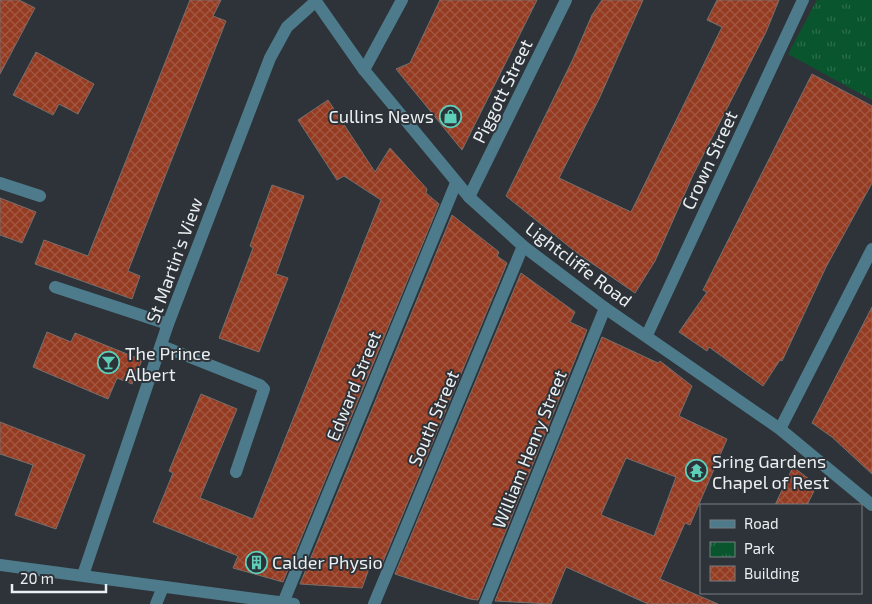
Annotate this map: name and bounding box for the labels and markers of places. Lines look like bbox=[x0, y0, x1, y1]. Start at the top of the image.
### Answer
shop icon: Cullins News bbox=[438, 104, 462, 128]
place label: Cullins News bbox=[328, 105, 434, 127]
place label: The Prince Albert bbox=[125, 342, 211, 385]
bar icon: The Prince Albert bbox=[97, 351, 121, 375]
place label: Sring Gardens Chapel of Rest bbox=[712, 450, 829, 493]
temple icon: Sring Gardens Chapel of Rest bbox=[684, 459, 708, 483]
building icon: Calder Physio bbox=[244, 550, 268, 574]
place label: Calder Physio bbox=[272, 551, 383, 573]

